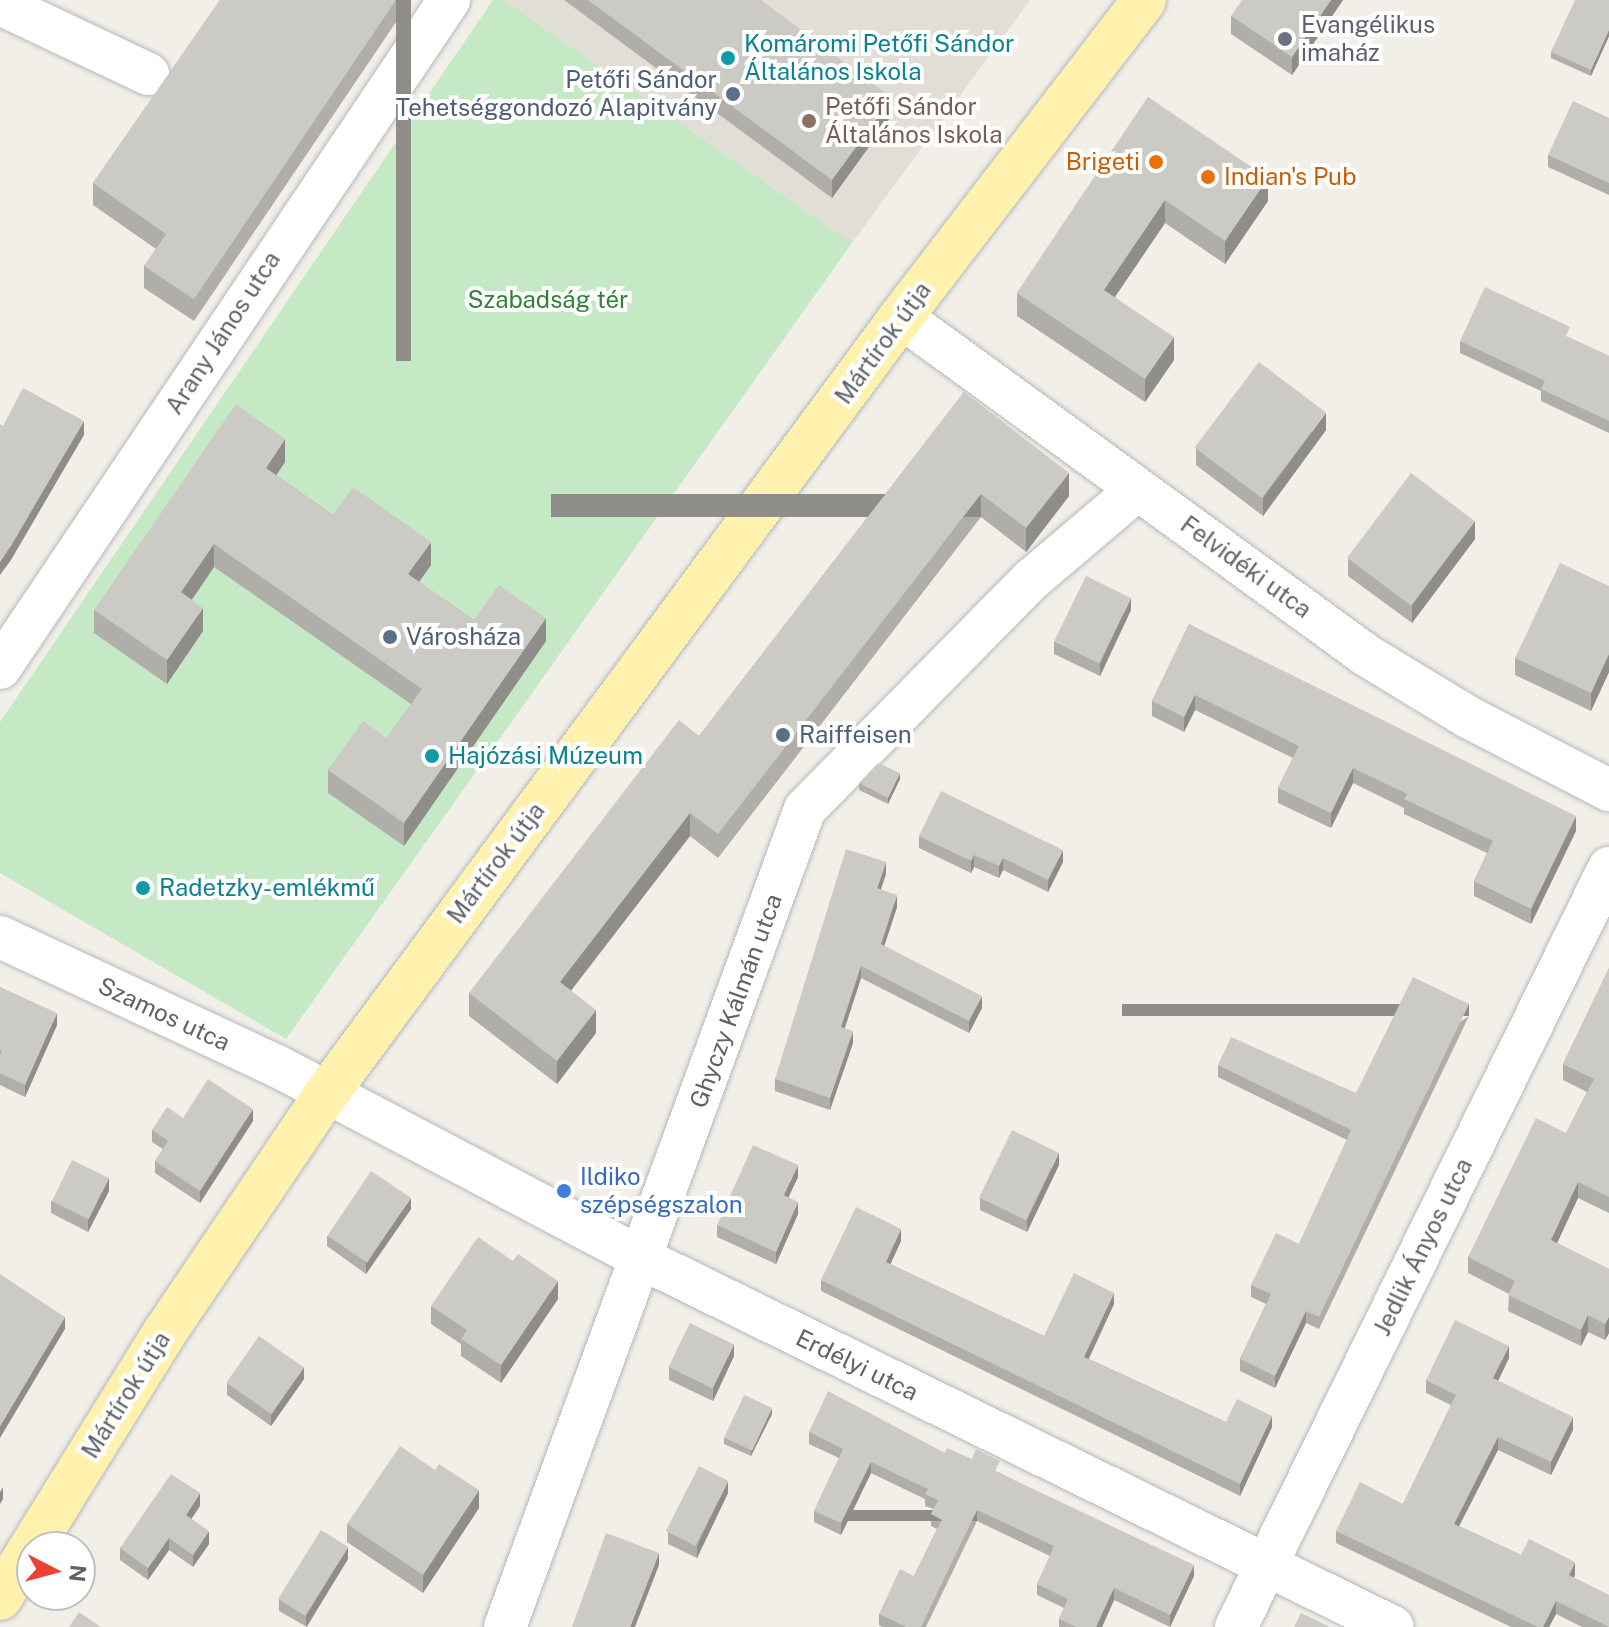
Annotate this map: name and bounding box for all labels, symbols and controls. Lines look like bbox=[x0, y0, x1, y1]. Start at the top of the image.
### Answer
place label: Evangélikus imaház bbox=[1301, 11, 1435, 67]
place label: Komáromi Petőfi Sándor Általános Iskola bbox=[744, 30, 1014, 86]
marker: Evangélikus imaház bbox=[1276, 30, 1294, 48]
marker: Komáromi Petőfi Sándor Általános Iskola bbox=[719, 49, 737, 67]
place label: Petőfi Sándor Tehetséggondozó Alapitvány bbox=[396, 66, 717, 122]
marker: Petőfi Sándor Tehetséggondozó Alapitvány bbox=[724, 85, 742, 103]
place label: Petőfi Sándor Általános Iskola bbox=[825, 93, 1003, 149]
marker: Petőfi Sándor Általános Iskola bbox=[800, 112, 818, 130]
place label: Brigeti bbox=[1066, 148, 1140, 176]
marker: Brigeti bbox=[1147, 153, 1165, 171]
place label: Indian's Pub bbox=[1224, 163, 1357, 191]
marker: Indian's Pub bbox=[1199, 168, 1217, 186]
street label: Arany János utca bbox=[160, 246, 286, 420]
street label: Mártírok útja bbox=[829, 276, 937, 410]
park label: Szabadság tér bbox=[468, 286, 628, 314]
street label: Felvidéki utca bbox=[1175, 510, 1317, 624]
place label: Városháza bbox=[406, 623, 521, 651]
marker: Városháza bbox=[381, 628, 399, 646]
place label: Raiffeisen bbox=[799, 721, 912, 749]
marker: Raiffeisen bbox=[774, 726, 792, 744]
place label: Hajózási Múzeum bbox=[448, 742, 643, 770]
marker: Hajózási Múzeum bbox=[423, 747, 441, 765]
street label: Mártírok útja bbox=[441, 797, 551, 929]
place label: Radetzky-emlékmű bbox=[159, 874, 375, 902]
marker: Radetzky-emlékmű bbox=[134, 879, 152, 897]
street label: Ghyczy Kálmán utca bbox=[684, 890, 788, 1112]
street label: Szamos utca bbox=[94, 971, 234, 1057]
street label: Jedlik Ányos utca bbox=[1368, 1154, 1478, 1340]
place label: Ildiko szépségszalon bbox=[580, 1163, 743, 1219]
marker: Ildiko szépségszalon bbox=[555, 1182, 573, 1200]
street label: Erdélyi utca bbox=[791, 1323, 923, 1407]
street label: Mártírok útja bbox=[76, 1326, 176, 1464]
north arrow bbox=[16, 1531, 96, 1611]
text: N bbox=[64, 1563, 92, 1583]

